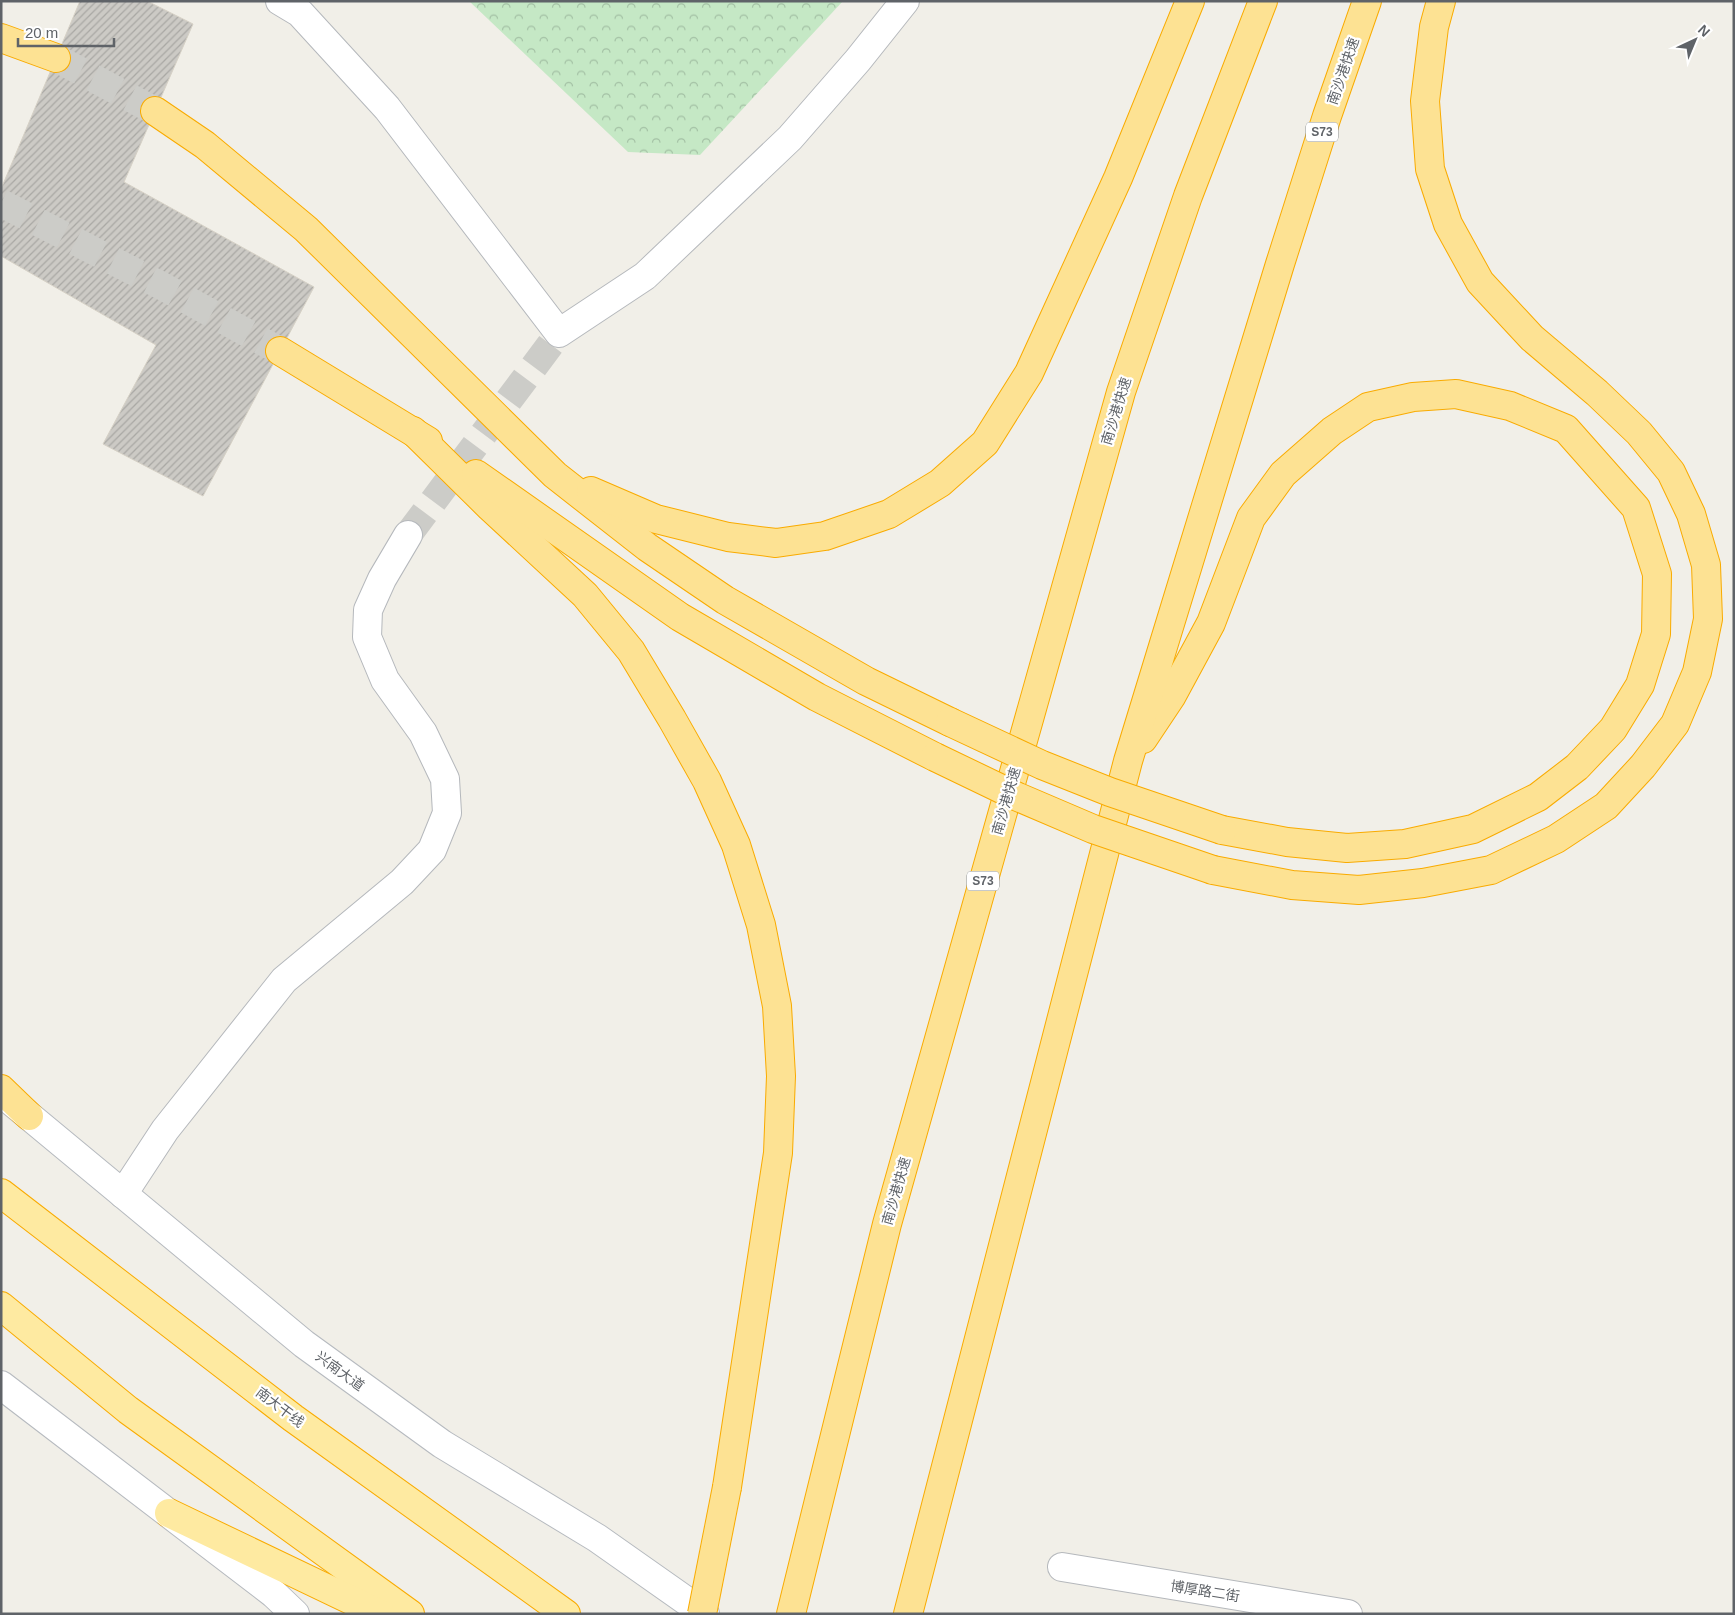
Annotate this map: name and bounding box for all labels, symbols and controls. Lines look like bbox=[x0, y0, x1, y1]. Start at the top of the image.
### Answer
scale bar bbox=[18, 15, 114, 47]
north arrow bbox=[1670, 15, 1720, 65]
text: N bbox=[1695, 21, 1713, 40]
text: 20 m bbox=[25, 24, 58, 41]
street label: 南沙港快速 bbox=[1324, 35, 1362, 107]
road number: S73 bbox=[1306, 122, 1338, 142]
street label: 南沙港快速 bbox=[1098, 375, 1134, 447]
street label: 南沙港快速 bbox=[989, 765, 1023, 837]
road number: S73 bbox=[967, 871, 999, 890]
street label: 南沙港快速 bbox=[879, 1155, 913, 1227]
street label: 兴南大道 bbox=[313, 1348, 367, 1394]
street label: 南大干线 bbox=[253, 1384, 307, 1430]
street label: 博厚路二街 bbox=[1169, 1578, 1241, 1604]

